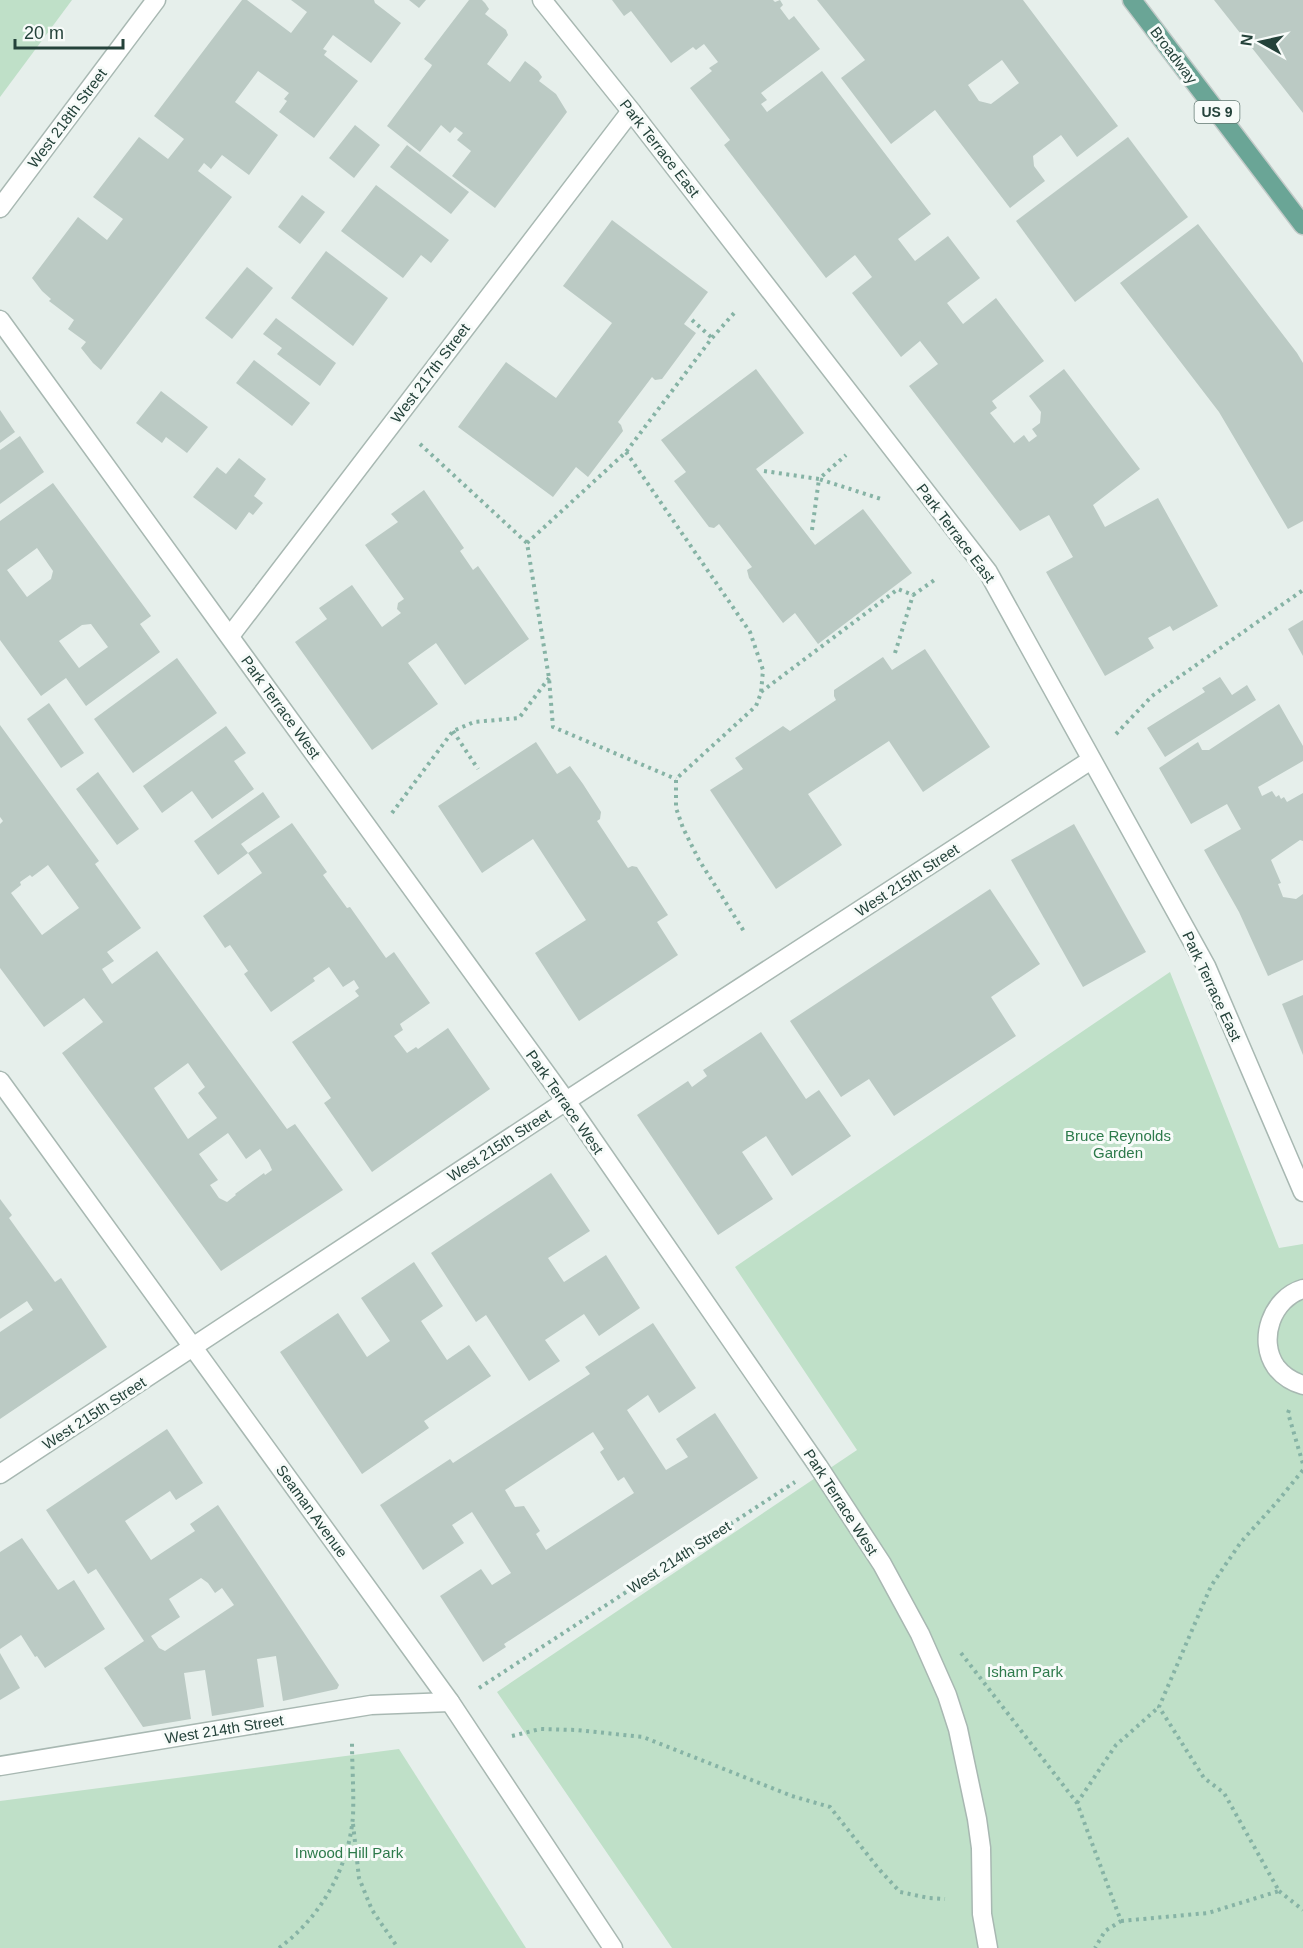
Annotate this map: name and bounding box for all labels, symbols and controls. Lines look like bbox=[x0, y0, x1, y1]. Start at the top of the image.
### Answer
scale bar bbox=[15, 12, 123, 50]
north arrow bbox=[1231, 12, 1291, 72]
text: 20 m bbox=[24, 23, 64, 43]
street label: Broadway bbox=[1147, 23, 1201, 87]
text: N bbox=[1237, 33, 1256, 47]
street label: West 218th Street bbox=[24, 64, 110, 171]
street label: Park Terrace East bbox=[617, 96, 704, 201]
road number: US 9 bbox=[1194, 101, 1240, 123]
street label: West 217th Street bbox=[387, 319, 473, 426]
street label: Park Terrace East bbox=[913, 480, 999, 586]
street label: Park Terrace West bbox=[238, 652, 324, 762]
street label: West 215th Street bbox=[852, 840, 963, 920]
street label: Park Terrace East bbox=[1179, 929, 1245, 1044]
street label: Park Terrace West bbox=[523, 1047, 608, 1158]
street label: West 215th Street bbox=[444, 1105, 555, 1185]
park label: Bruce Reynolds Garden bbox=[1065, 1127, 1171, 1161]
street label: West 215th Street bbox=[39, 1373, 150, 1453]
street label: Park Terrace West bbox=[800, 1446, 882, 1559]
street label: Seaman Avenue bbox=[273, 1462, 351, 1560]
street label: West 214th Street bbox=[624, 1517, 735, 1597]
park label: Isham Park bbox=[987, 1663, 1063, 1680]
street label: West 214th Street bbox=[164, 1711, 285, 1747]
park label: Inwood Hill Park bbox=[295, 1844, 404, 1861]

